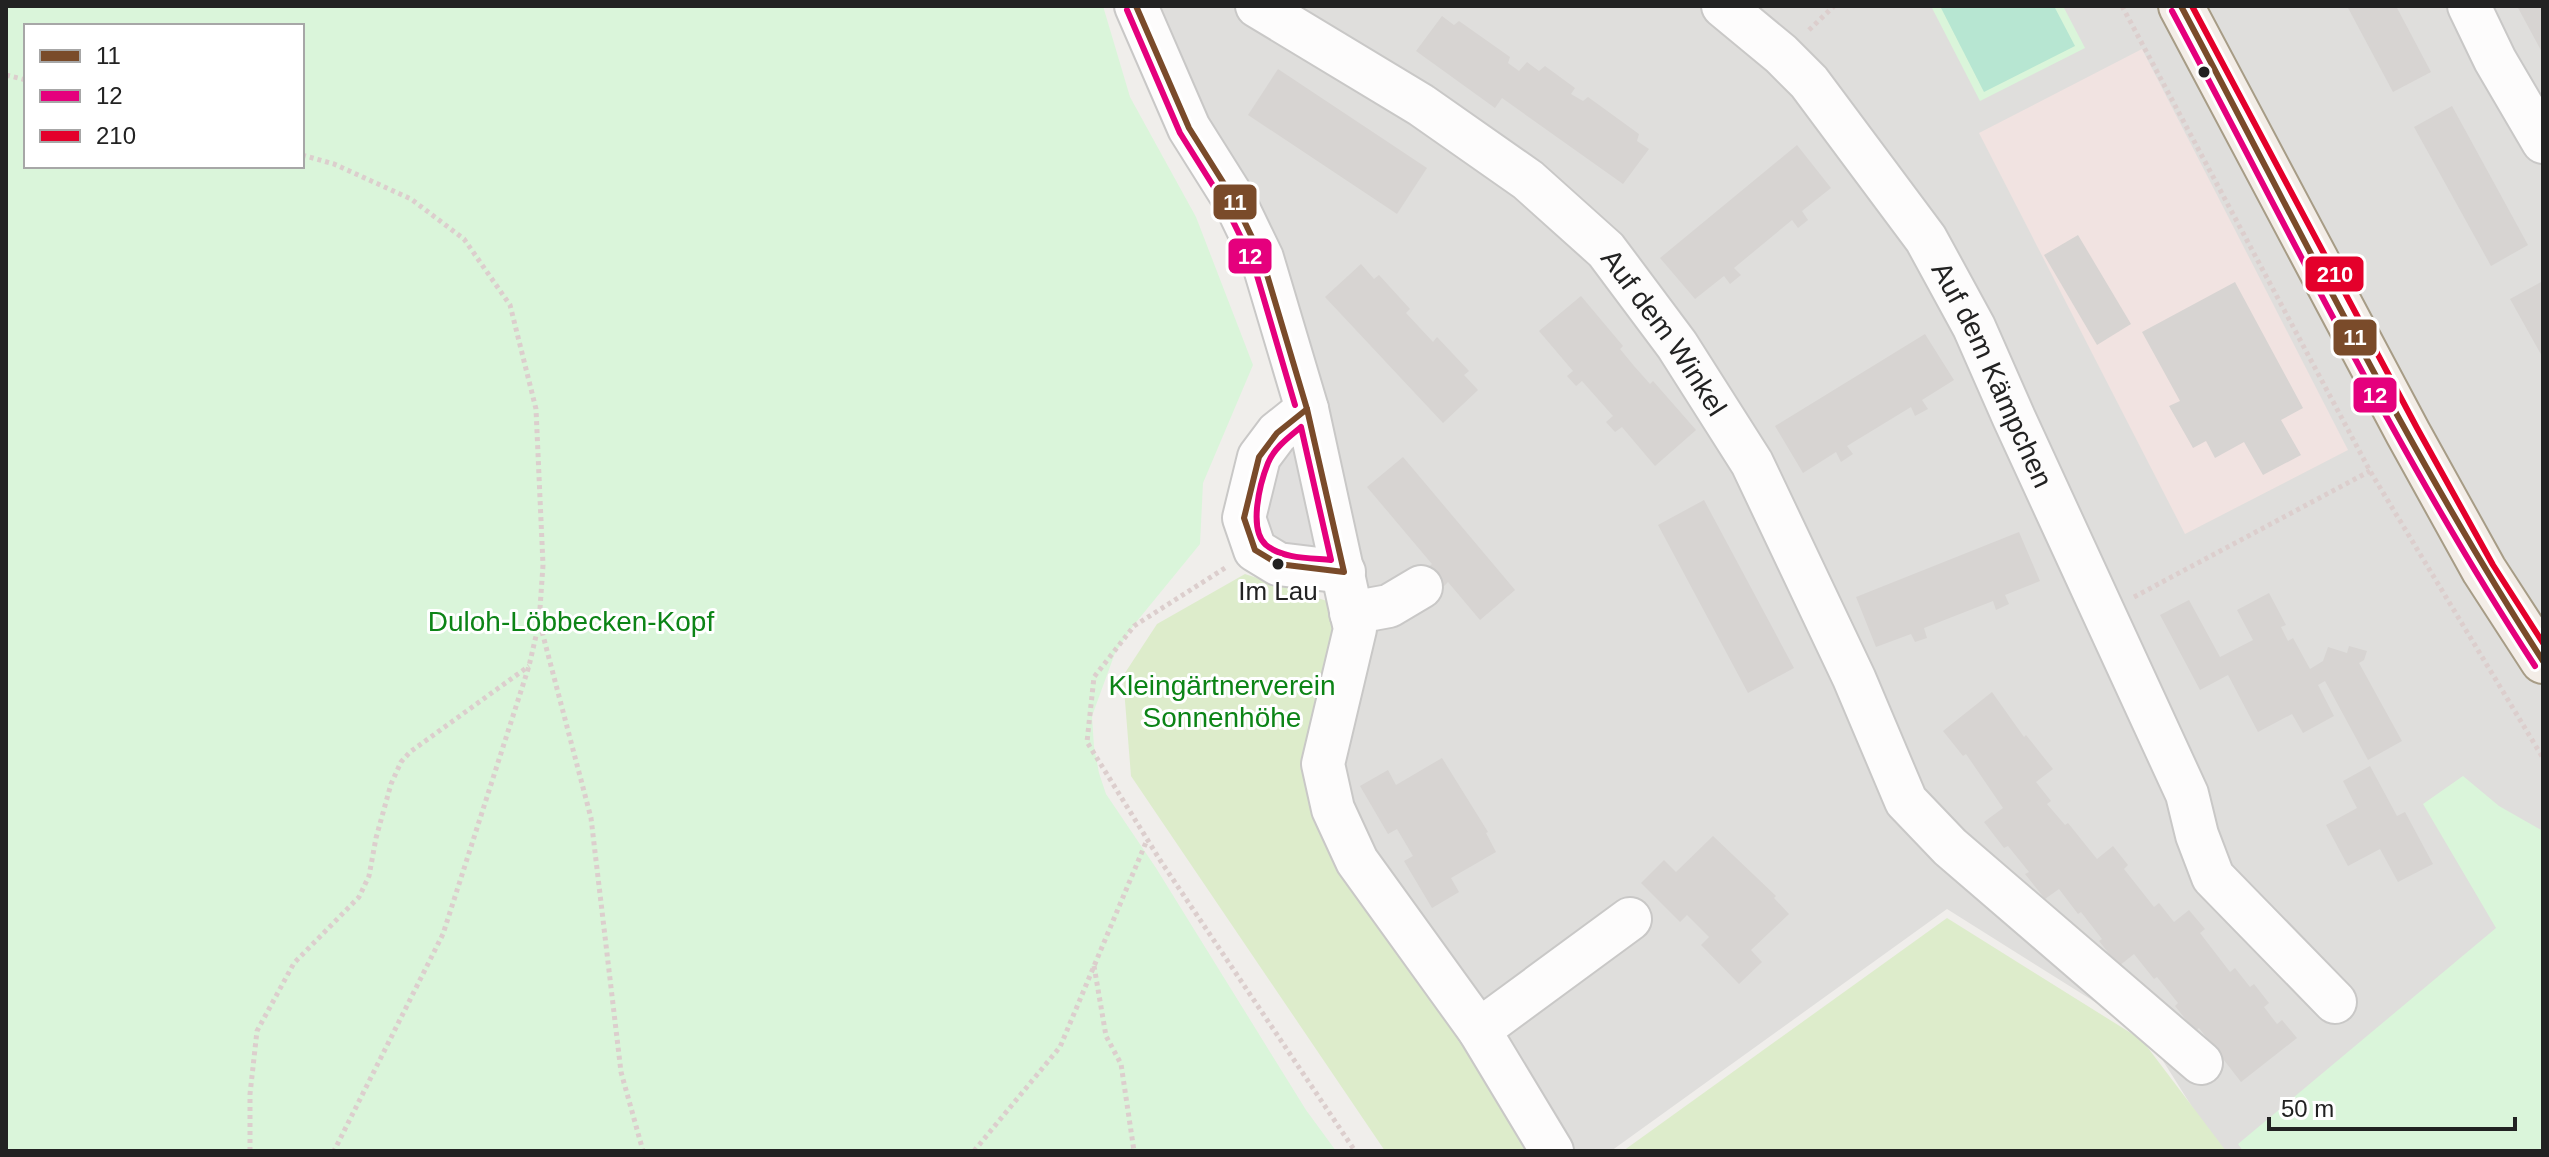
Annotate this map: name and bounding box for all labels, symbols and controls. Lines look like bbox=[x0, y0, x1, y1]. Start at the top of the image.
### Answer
legend bbox=[24, 24, 304, 168]
text: 11 bbox=[96, 42, 121, 69]
unlabelled marker bbox=[2196, 64, 2212, 80]
text: 12 bbox=[96, 82, 123, 109]
text: 210 bbox=[96, 122, 136, 149]
line badge: 11 bbox=[1212, 183, 1258, 221]
text: 11 bbox=[1223, 190, 1247, 215]
line badge: 12 bbox=[1227, 237, 1273, 275]
street label: Auf dem Winkel bbox=[1595, 243, 1733, 421]
text: 12 bbox=[1238, 244, 1262, 269]
line badge: 210 bbox=[2304, 255, 2365, 293]
street label: Auf dem Kämpchen bbox=[1926, 256, 2059, 492]
text: 210 bbox=[2317, 262, 2353, 287]
line badge: 11 bbox=[2332, 318, 2378, 357]
text: 11 bbox=[2343, 325, 2367, 350]
line badge: 12 bbox=[2352, 376, 2398, 414]
text: 12 bbox=[2363, 383, 2387, 408]
marker: Im Lau bbox=[1270, 556, 1286, 572]
place label: Im Lau bbox=[1238, 576, 1318, 606]
park label: Duloh-Löbbecken-Kopf bbox=[428, 606, 714, 637]
park label: Kleingärtnerverein Sonnenhöhe bbox=[1108, 670, 1336, 733]
scale bar bbox=[2269, 1081, 2515, 1131]
text: 50 m bbox=[2281, 1095, 2334, 1122]

